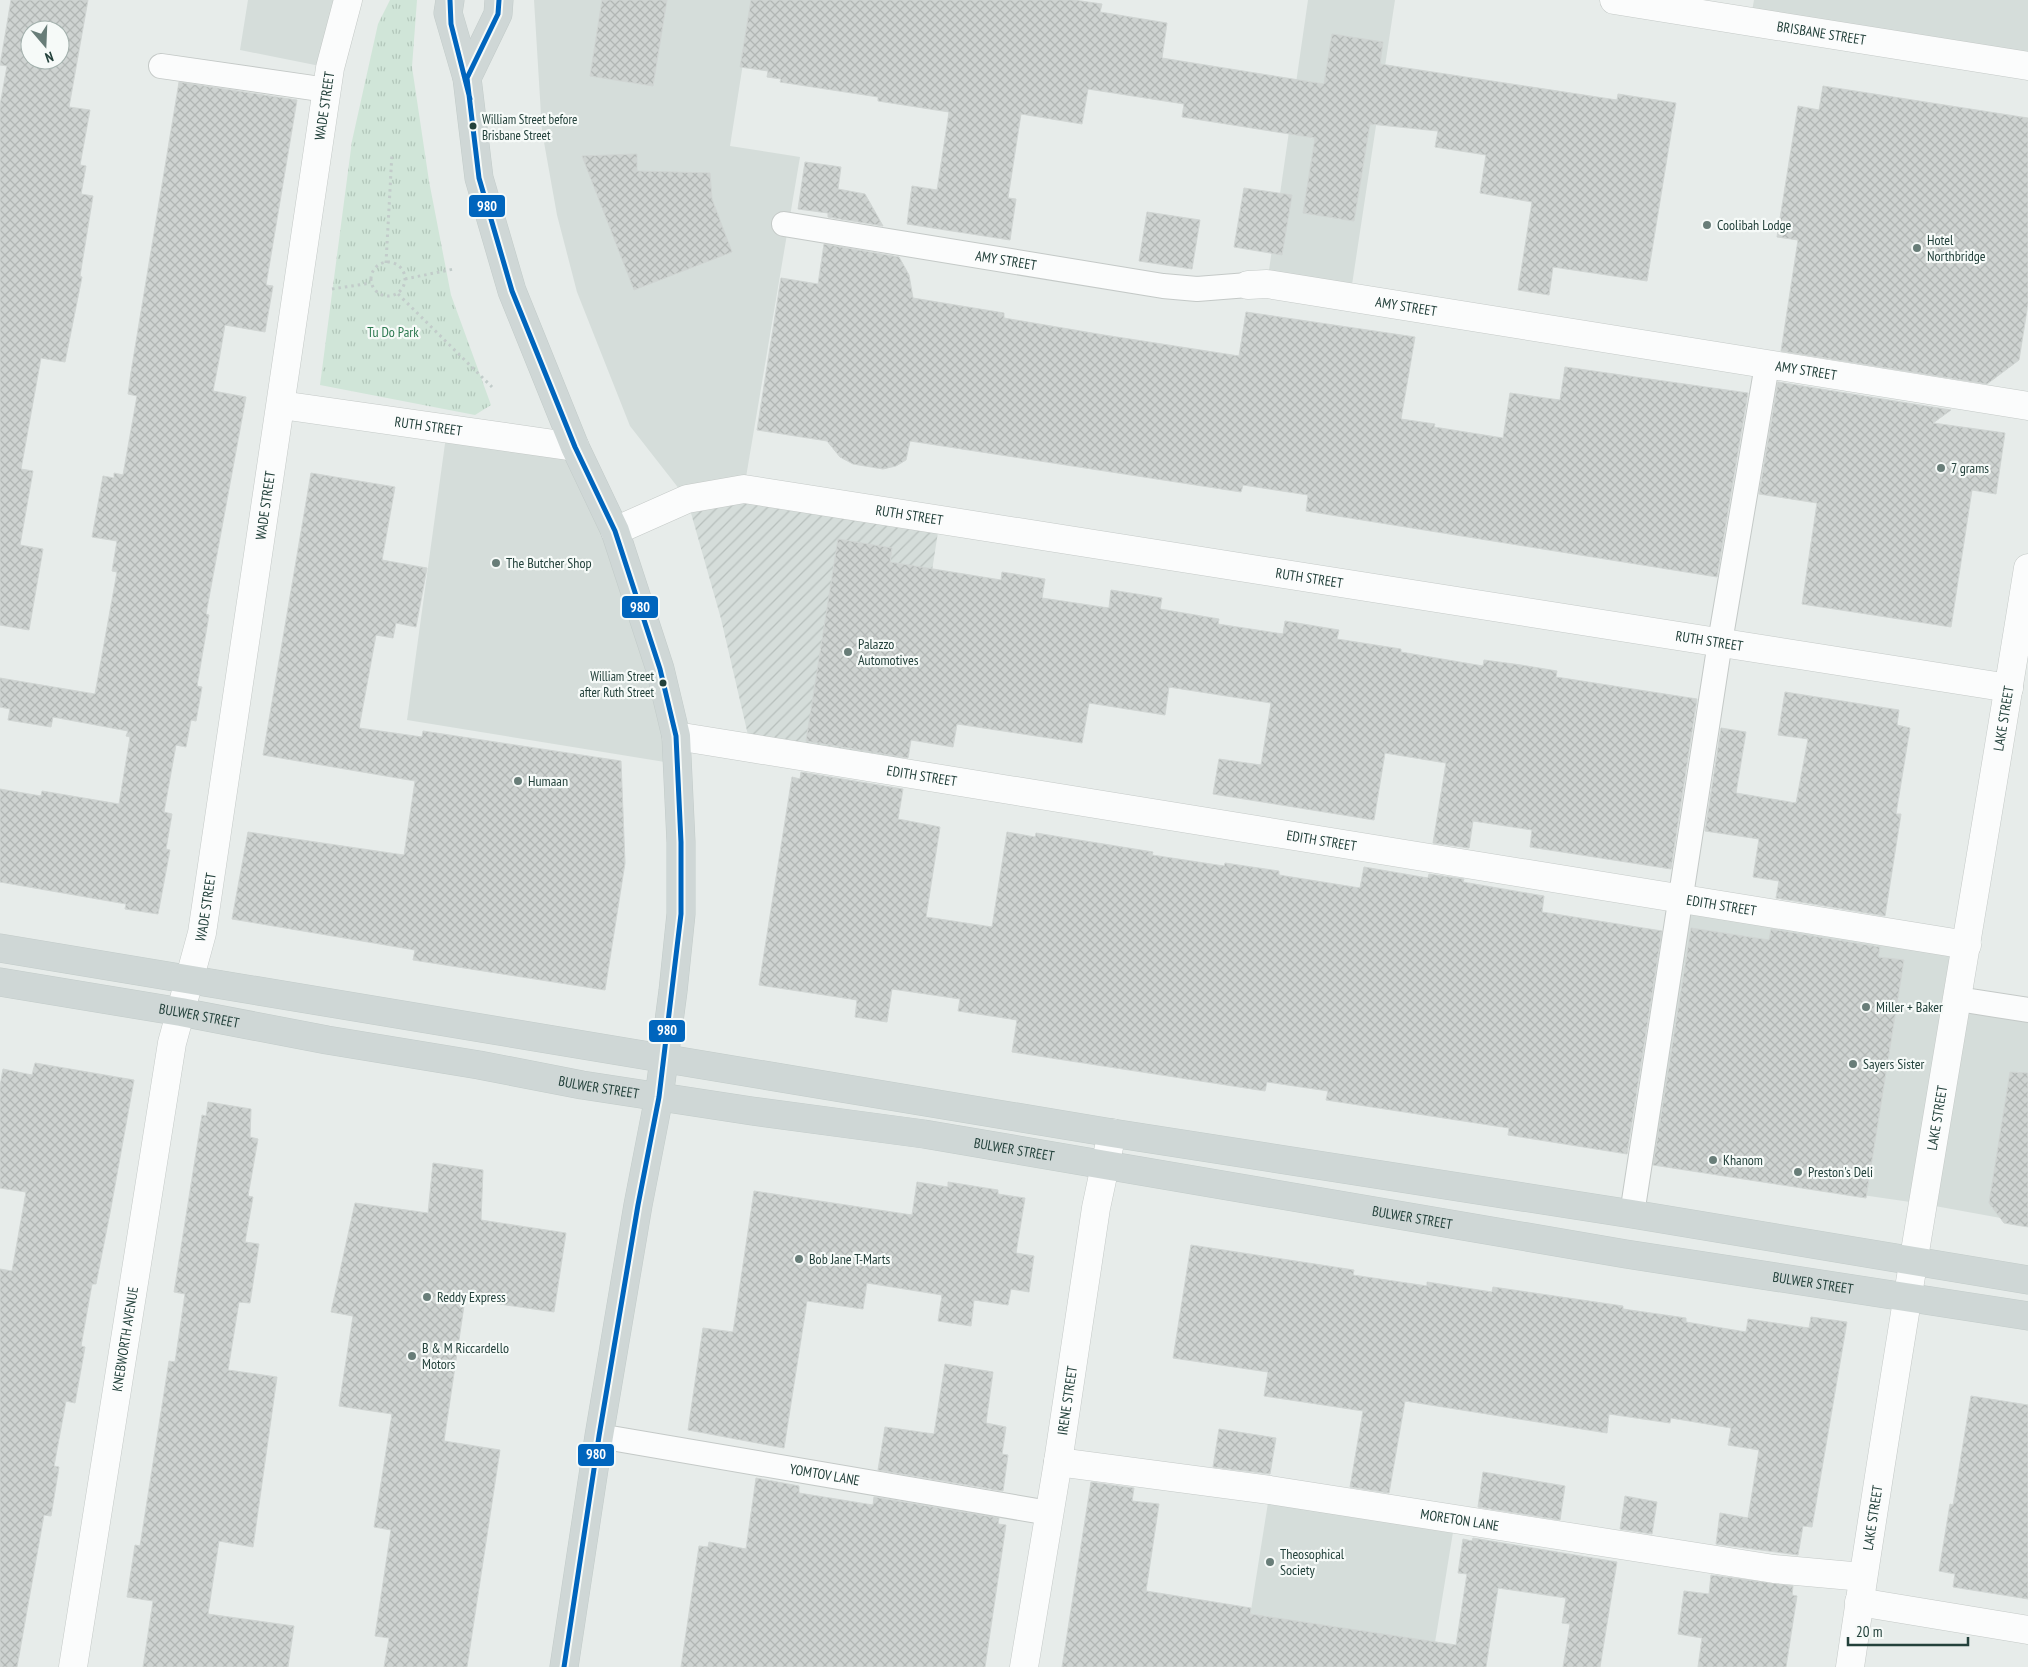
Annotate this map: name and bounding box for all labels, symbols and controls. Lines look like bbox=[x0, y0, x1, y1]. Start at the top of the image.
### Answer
street label: BRISBANE STREET bbox=[1776, 17, 1868, 49]
north arrow bbox=[20, 20, 70, 70]
text: N bbox=[43, 48, 56, 67]
street label: WADE STREET bbox=[310, 69, 338, 141]
place label: William Street before Brisbane Street bbox=[482, 111, 577, 144]
marker: William Street before Brisbane Street bbox=[468, 121, 478, 131]
line badge: 980 bbox=[468, 194, 506, 218]
text: 980 bbox=[477, 197, 497, 215]
place label: Coolibah Lodge bbox=[1717, 216, 1792, 234]
marker: Coolibah Lodge bbox=[1701, 219, 1713, 231]
place label: Hotel Northbridge bbox=[1927, 231, 1986, 265]
marker: Hotel Northbridge bbox=[1911, 242, 1923, 254]
street label: AMY STREET bbox=[974, 246, 1039, 274]
street label: AMY STREET bbox=[1374, 293, 1439, 320]
park label: Tu Do Park bbox=[367, 323, 419, 341]
street label: AMY STREET bbox=[1774, 357, 1839, 384]
street label: RUTH STREET bbox=[394, 412, 464, 440]
place label: 7 grams bbox=[1951, 459, 1989, 477]
marker: 7 grams bbox=[1935, 462, 1947, 474]
street label: WADE STREET bbox=[251, 469, 279, 541]
street label: RUTH STREET bbox=[874, 501, 945, 529]
place label: The Butcher Shop bbox=[506, 554, 592, 572]
marker: The Butcher Shop bbox=[490, 557, 502, 569]
street label: RUTH STREET bbox=[1274, 564, 1345, 592]
line badge: 980 bbox=[621, 595, 659, 619]
text: 980 bbox=[630, 598, 650, 616]
street label: RUTH STREET bbox=[1674, 627, 1745, 655]
place label: Palazzo Automotives bbox=[858, 635, 919, 669]
marker: Palazzo Automotives bbox=[842, 646, 854, 658]
place label: William Street after Ruth Street bbox=[580, 668, 654, 701]
marker: William Street after Ruth Street bbox=[658, 678, 668, 688]
street label: LAKE STREET bbox=[1989, 684, 2018, 752]
street label: EDITH STREET bbox=[885, 761, 959, 790]
place label: Humaan bbox=[528, 772, 568, 790]
marker: Humaan bbox=[512, 775, 524, 787]
street label: EDITH STREET bbox=[1285, 826, 1359, 855]
street label: WADE STREET bbox=[191, 871, 220, 944]
street label: EDITH STREET bbox=[1685, 891, 1758, 920]
place label: Miller + Baker bbox=[1876, 998, 1943, 1016]
street label: BULWER STREET bbox=[158, 1000, 242, 1032]
marker: Miller + Baker bbox=[1860, 1001, 1872, 1013]
line badge: 980 bbox=[648, 1019, 686, 1043]
text: 980 bbox=[657, 1021, 677, 1039]
place label: Sayers Sister bbox=[1863, 1055, 1924, 1073]
marker: Sayers Sister bbox=[1847, 1058, 1859, 1070]
street label: BULWER STREET bbox=[557, 1072, 641, 1103]
street label: LAKE STREET bbox=[1923, 1083, 1951, 1152]
street label: BULWER STREET bbox=[972, 1134, 1056, 1165]
place label: Khanom bbox=[1723, 1151, 1763, 1169]
marker: Khanom bbox=[1707, 1154, 1719, 1166]
place label: Preston's Deli bbox=[1808, 1163, 1873, 1181]
marker: Preston's Deli bbox=[1792, 1166, 1804, 1178]
street label: BULWER STREET bbox=[1371, 1202, 1455, 1233]
place label: Bob Jane T-Marts bbox=[809, 1250, 891, 1268]
marker: Bob Jane T-Marts bbox=[793, 1253, 805, 1265]
street label: BULWER STREET bbox=[1771, 1268, 1855, 1298]
street label: KNEBWORTH AVENUE bbox=[108, 1285, 142, 1393]
place label: Reddy Express bbox=[437, 1288, 506, 1306]
marker: Reddy Express bbox=[421, 1291, 433, 1303]
place label: B & M Riccardello Motors bbox=[422, 1339, 509, 1373]
marker: B & M Riccardello Motors bbox=[406, 1350, 418, 1362]
street label: IRENE STREET bbox=[1053, 1364, 1081, 1436]
line badge: 980 bbox=[577, 1443, 615, 1467]
text: 980 bbox=[586, 1445, 606, 1463]
street label: YOMTOV LANE bbox=[788, 1460, 861, 1489]
street label: LAKE STREET bbox=[1859, 1483, 1887, 1552]
street label: MORETON LANE bbox=[1419, 1505, 1500, 1535]
place label: Theosophical Society bbox=[1280, 1545, 1345, 1579]
marker: Theosophical Society bbox=[1264, 1556, 1276, 1568]
scale bar bbox=[1848, 1614, 1968, 1646]
text: 20 m bbox=[1856, 1622, 1882, 1641]

